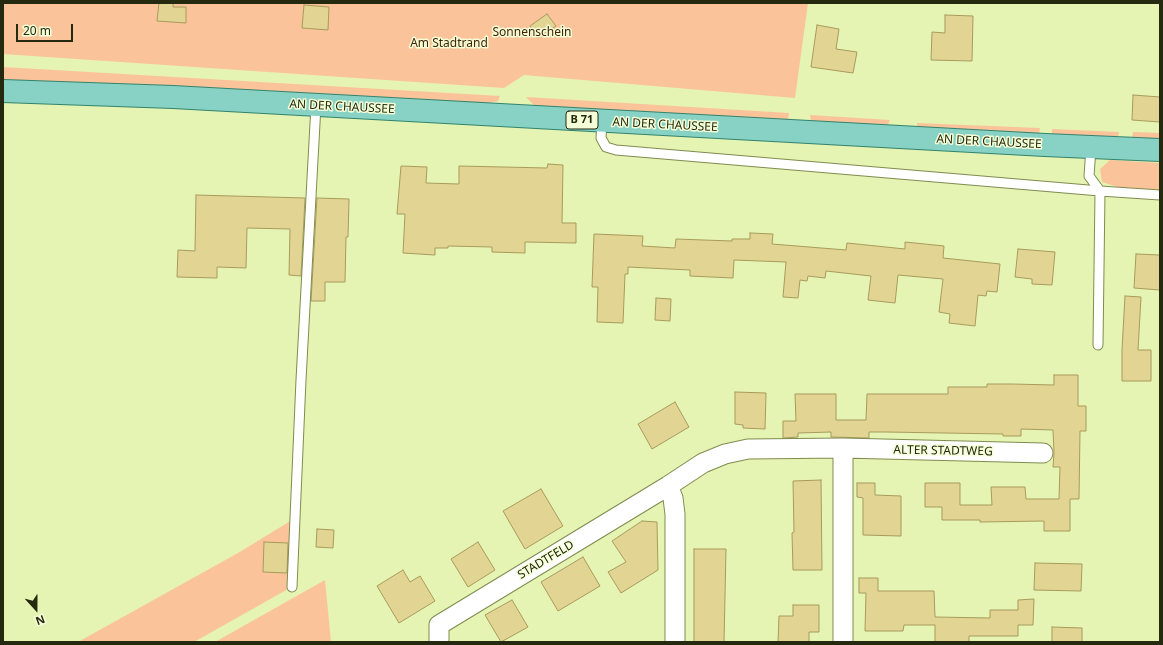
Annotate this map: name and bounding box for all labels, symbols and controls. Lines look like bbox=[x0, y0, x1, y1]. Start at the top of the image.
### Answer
scale bar bbox=[18, 16, 75, 42]
text: 20 m bbox=[23, 22, 51, 39]
park label: Sonnenschein bbox=[492, 26, 572, 40]
park label: Am Stadtrand bbox=[410, 37, 488, 51]
street label: AN DER CHAUSSEE bbox=[289, 97, 395, 117]
road number: B 71 bbox=[566, 111, 598, 129]
street label: AN DER CHAUSSEE bbox=[612, 115, 718, 135]
street label: AN DER CHAUSSEE bbox=[936, 132, 1042, 152]
street label: ALTER STADTWEG bbox=[893, 443, 993, 459]
street label: STADTFELD bbox=[515, 538, 577, 582]
north arrow bbox=[16, 589, 56, 629]
text: N bbox=[34, 612, 47, 629]

